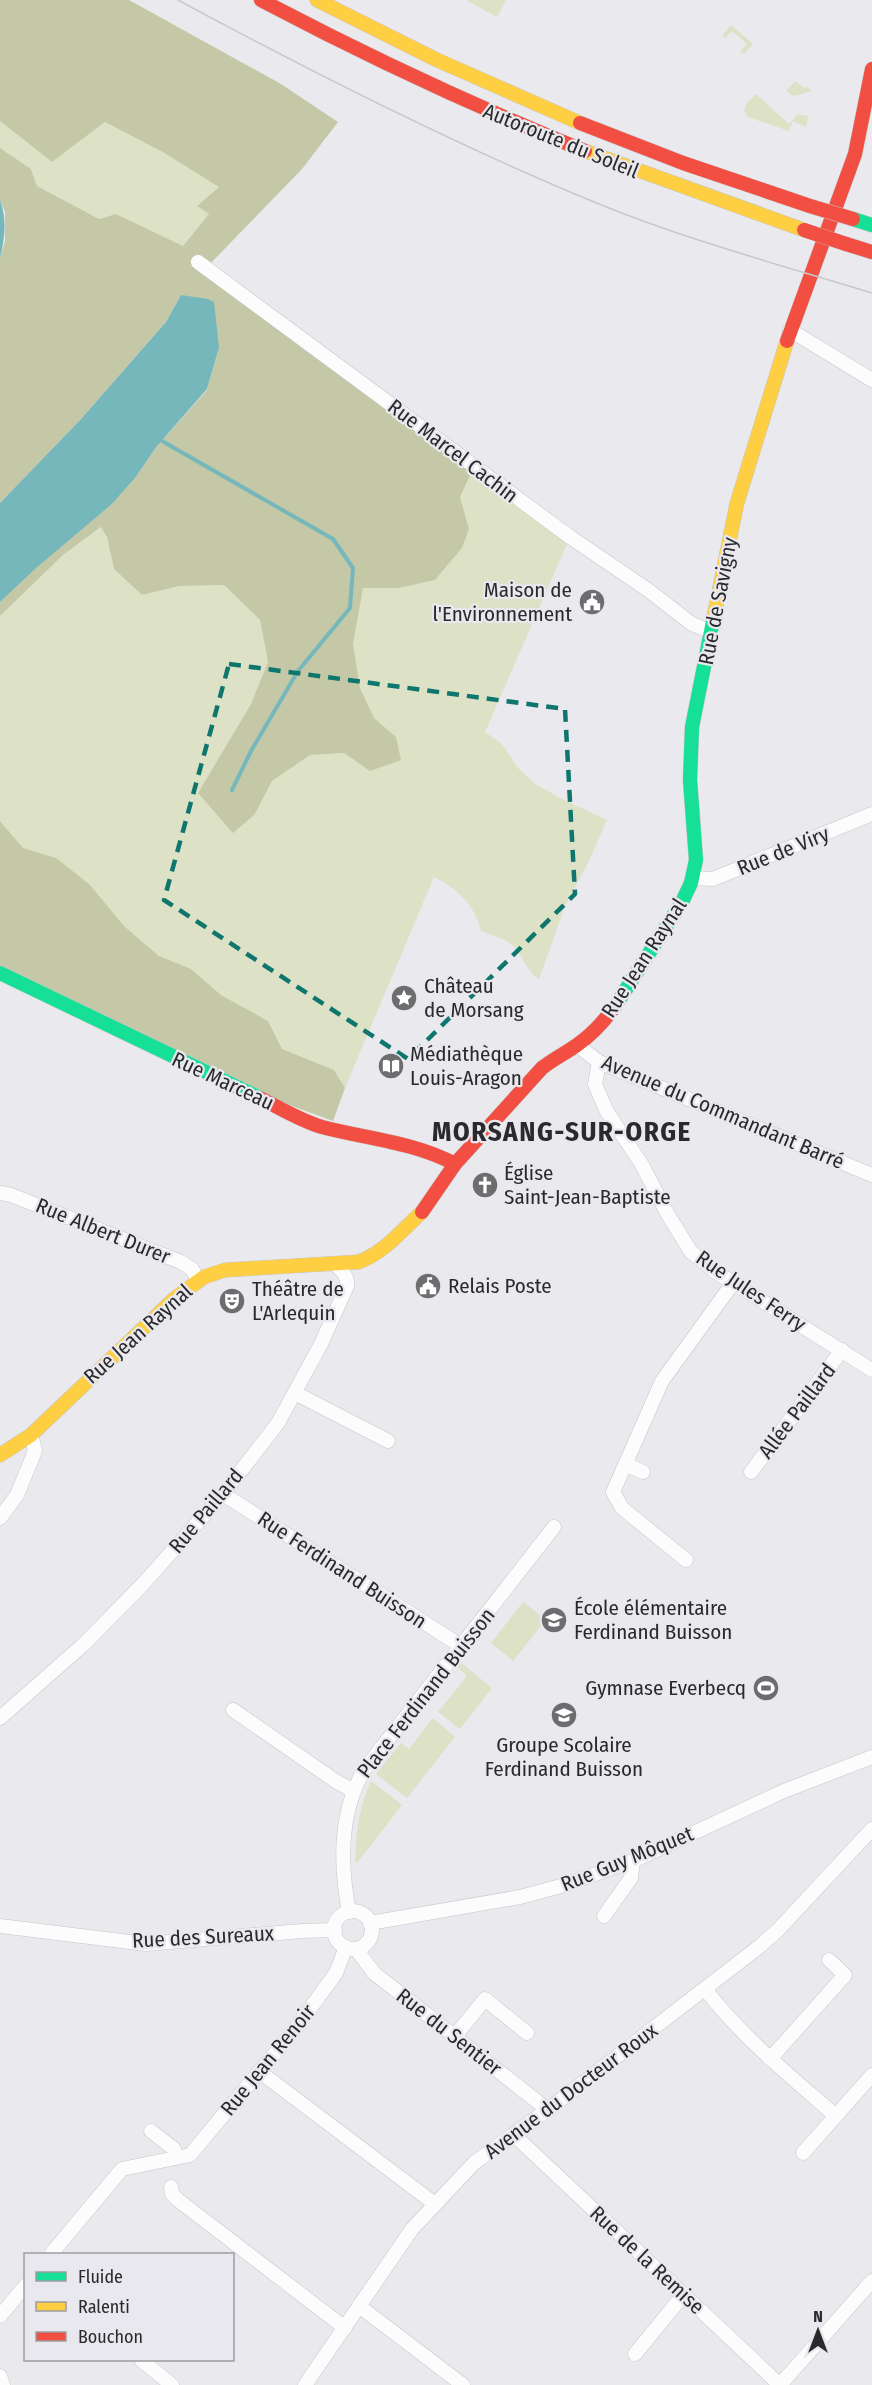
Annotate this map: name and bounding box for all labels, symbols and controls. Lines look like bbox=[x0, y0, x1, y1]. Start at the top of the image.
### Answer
street label: Autoroute du Soleil bbox=[479, 98, 643, 184]
street label: Rue Marcel Cachin bbox=[383, 394, 523, 508]
street label: Rue de Savigny bbox=[693, 534, 743, 667]
place label: Maison de l'Environnement bbox=[433, 577, 572, 627]
public building icon: Maison de l'Environnement bbox=[577, 587, 607, 617]
street label: Rue de Viry bbox=[733, 821, 833, 881]
street label: Rue Jean Raynal bbox=[596, 893, 693, 1023]
place label: Château de Morsang bbox=[424, 973, 524, 1023]
place icon: Château de Morsang bbox=[389, 983, 419, 1013]
place label: Médiathèque Louis-Aragon bbox=[410, 1041, 523, 1091]
street label: Rue Marceau bbox=[168, 1046, 278, 1116]
street label: Avenue du Commandant Barré bbox=[598, 1049, 848, 1175]
library icon: Médiathèque Louis-Aragon bbox=[376, 1051, 406, 1081]
district label: MORSANG-SUR-ORGE bbox=[432, 1116, 692, 1148]
place label: Église Saint-Jean-Baptiste bbox=[504, 1160, 671, 1210]
church icon: Église Saint-Jean-Baptiste bbox=[470, 1170, 500, 1200]
street label: Rue Albert Durer bbox=[32, 1192, 175, 1270]
street label: Rue Jules Ferry bbox=[691, 1245, 811, 1338]
public building icon: Relais Poste bbox=[413, 1271, 443, 1301]
place label: Relais Poste bbox=[448, 1273, 552, 1299]
place label: Théâtre de L'Arlequin bbox=[252, 1276, 344, 1326]
street label: Rue Jean Raynal bbox=[78, 1278, 198, 1390]
theatre icon: Théâtre de L'Arlequin bbox=[217, 1286, 247, 1316]
street label: Allée Paillard bbox=[753, 1358, 841, 1464]
street label: Rue Paillard bbox=[163, 1463, 249, 1559]
street label: Rue Ferdinand Buisson bbox=[253, 1506, 431, 1634]
place label: École élémentaire Ferdinand Buisson bbox=[574, 1595, 732, 1645]
street label: Place Ferdinand Buisson bbox=[351, 1603, 501, 1783]
school or university icon: École élémentaire Ferdinand Buisson bbox=[539, 1605, 569, 1635]
sports icon: Gymnase Everbecq bbox=[751, 1673, 781, 1703]
place label: Gymnase Everbecq bbox=[585, 1675, 746, 1701]
school or university icon: Groupe Scolaire Ferdinand Buisson bbox=[549, 1700, 579, 1730]
place label: Groupe Scolaire Ferdinand Buisson bbox=[485, 1732, 643, 1782]
street label: Rue Guy Môquet bbox=[557, 1821, 697, 1897]
street label: Rue des Sureaux bbox=[131, 1920, 275, 1954]
street label: Rue du Sentier bbox=[391, 1983, 507, 2082]
street label: Rue Jean Renoir bbox=[215, 1998, 321, 2121]
street label: Avenue du Docteur Roux bbox=[479, 2017, 663, 2165]
street label: Rue de la Remise bbox=[584, 2200, 710, 2320]
legend bbox=[24, 2253, 234, 2361]
text: Fluide bbox=[78, 2266, 123, 2288]
text: Ralenti bbox=[78, 2296, 130, 2318]
north arrow bbox=[788, 2301, 848, 2361]
text: N bbox=[813, 2307, 823, 2326]
text: Bouchon bbox=[78, 2326, 143, 2348]

